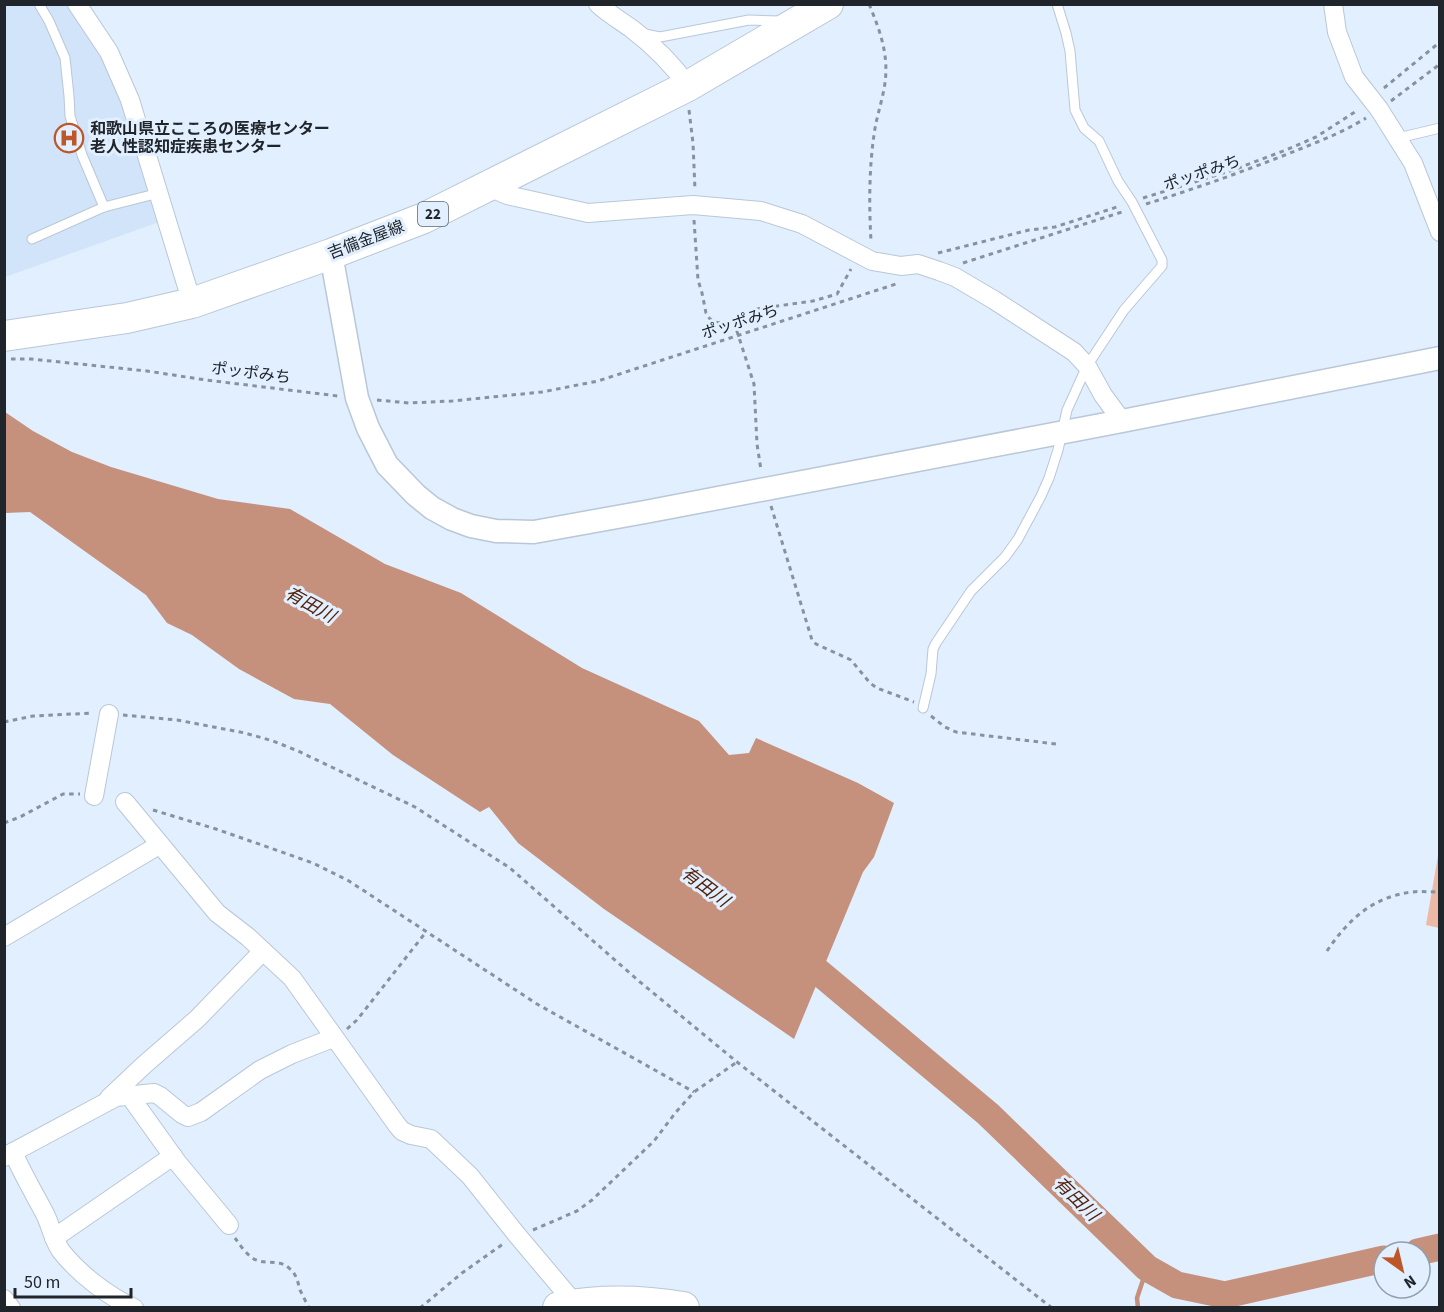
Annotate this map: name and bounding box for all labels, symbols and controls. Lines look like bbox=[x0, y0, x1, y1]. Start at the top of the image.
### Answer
place label: 和歌山県立こころの医療センター 老人性認知症疾患センター bbox=[90, 118, 330, 158]
hospital icon: 和歌山県立こころの医療センター 老人性認知症疾患センター bbox=[53, 122, 85, 154]
street label: ポッポみち bbox=[1161, 150, 1243, 196]
road number: 22 bbox=[418, 202, 448, 226]
street label: 吉備金屋線 bbox=[325, 215, 407, 265]
street label: ポッポみち bbox=[699, 299, 781, 345]
street label: ポッポみち bbox=[210, 357, 292, 389]
water label: 有田川 bbox=[280, 581, 341, 630]
water label: 有田川 bbox=[676, 861, 736, 914]
water label: 有田川 bbox=[1048, 1171, 1106, 1228]
north arrow bbox=[1372, 1240, 1432, 1300]
scale bar bbox=[15, 1261, 130, 1299]
text: 50 m bbox=[24, 1270, 60, 1295]
text: N bbox=[1399, 1270, 1420, 1294]

